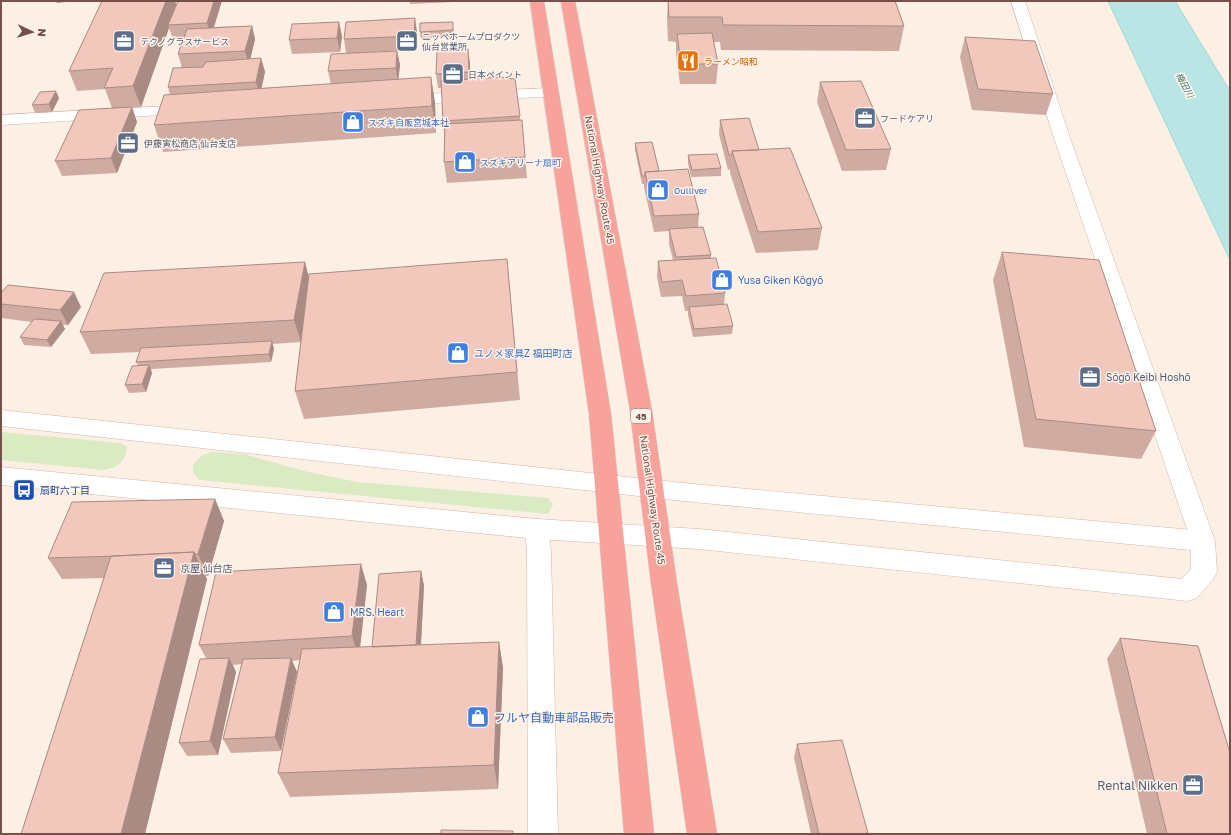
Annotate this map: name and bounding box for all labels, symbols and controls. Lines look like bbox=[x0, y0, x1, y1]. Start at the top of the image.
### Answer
north arrow bbox=[12, 12, 52, 52]
text: N bbox=[36, 28, 49, 37]
office icon: テクノグラスサービス bbox=[111, 28, 137, 54]
office icon: ニッペホームプロダクツ 仙台営業所 bbox=[394, 28, 420, 54]
place label: ニッペホームプロダクツ 仙台営業所 bbox=[421, 31, 520, 52]
place label: テクノグラスサービス bbox=[140, 36, 229, 47]
restaurant icon: ラーメン昭和 bbox=[675, 48, 701, 74]
place label: ラーメン昭和 bbox=[704, 56, 758, 67]
office icon: 日本ペイント bbox=[440, 61, 466, 87]
place label: 日本ペイント bbox=[468, 69, 522, 80]
water label: 梅田川 bbox=[1174, 70, 1197, 100]
office icon: フードケアリ bbox=[852, 105, 878, 131]
shop icon: スズキ自販宮城本社 bbox=[340, 109, 366, 135]
place label: フードケアリ bbox=[880, 113, 934, 124]
street label: National Highway Route 45 bbox=[583, 115, 617, 245]
place label: スズキ自販宮城本社 bbox=[368, 117, 449, 128]
office icon: 伊藤寅松商店 仙台支店 bbox=[115, 130, 141, 156]
place label: 伊藤寅松商店 仙台支店 bbox=[143, 138, 236, 149]
shop icon: スズキアリーナ扇町 bbox=[452, 149, 478, 175]
place label: スズキアリーナ扇町 bbox=[480, 157, 561, 168]
shop icon: Gulliver bbox=[645, 177, 671, 203]
place label: Gulliver bbox=[674, 185, 708, 196]
shop icon: Yusa Giken Kōgyō bbox=[709, 267, 735, 293]
place label: Yusa Giken Kōgyō bbox=[738, 274, 823, 286]
shop icon: ユノメ家具Z 福田町店 bbox=[445, 340, 471, 366]
place label: ユノメ家具Z 福田町店 bbox=[474, 347, 573, 359]
office icon: Sōgō Keibi Hoshō bbox=[1077, 364, 1103, 390]
place label: Sōgō Keibi Hoshō bbox=[1106, 371, 1191, 383]
road number: 45 bbox=[631, 409, 651, 423]
street label: National Highway Route 45 bbox=[638, 435, 668, 566]
bus stop icon: 扇町六丁目 bbox=[11, 477, 37, 503]
place label: 扇町六丁目 bbox=[40, 484, 90, 496]
office icon: 京屋 仙台店 bbox=[151, 555, 177, 581]
place label: 京屋 仙台店 bbox=[180, 562, 233, 574]
shop icon: MRS. Heart bbox=[321, 599, 347, 625]
place label: MRS. Heart bbox=[350, 606, 404, 618]
shop icon: フルヤ自動車部品販売 bbox=[465, 704, 491, 730]
place label: フルヤ自動車部品販売 bbox=[494, 710, 614, 725]
office icon: Rental Nikken bbox=[1180, 772, 1206, 798]
place label: Rental Nikken bbox=[1097, 778, 1178, 793]

